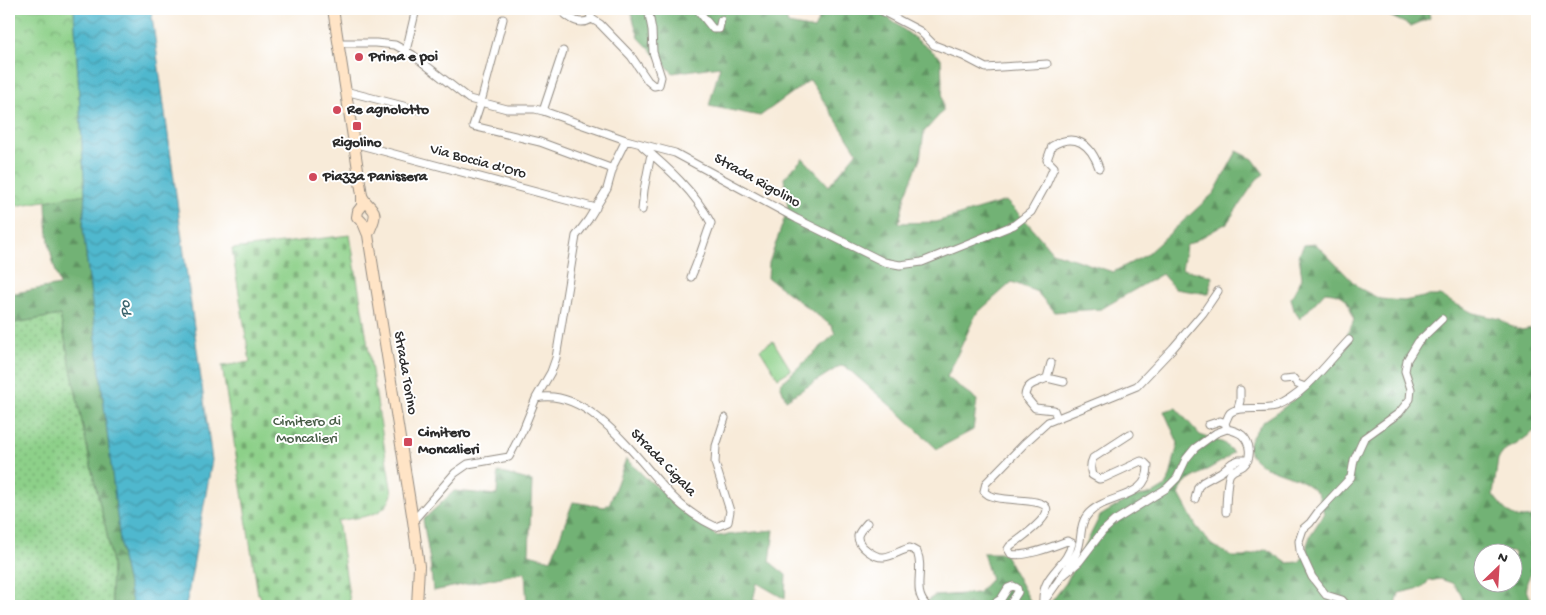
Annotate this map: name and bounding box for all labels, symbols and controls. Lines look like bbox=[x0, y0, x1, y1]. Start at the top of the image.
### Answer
place label: Prima e poi bbox=[368, 48, 438, 66]
marker: Prima e poi bbox=[353, 51, 365, 63]
place label: Re agnolotto bbox=[346, 101, 429, 119]
marker: Re agnolotto bbox=[331, 104, 343, 116]
marker: Rigolino bbox=[351, 120, 363, 132]
place label: Rigolino bbox=[332, 134, 382, 152]
street label: Via Boccia d'Oro bbox=[427, 140, 528, 184]
street label: Strada Rigolino bbox=[711, 150, 804, 212]
place label: Piazza Panissera bbox=[322, 168, 428, 186]
marker: Piazza Panissera bbox=[307, 171, 319, 183]
water label: Po bbox=[117, 299, 137, 319]
street label: Strada Torino bbox=[389, 330, 421, 416]
park label: Cimitero di Moncalieri bbox=[273, 413, 341, 448]
place label: Cimitero Moncalieri bbox=[417, 424, 480, 459]
street label: Strada Cigala bbox=[626, 425, 700, 501]
marker: Cimitero Moncalieri bbox=[402, 436, 414, 448]
north arrow bbox=[1474, 542, 1524, 592]
text: N bbox=[1495, 549, 1510, 568]

